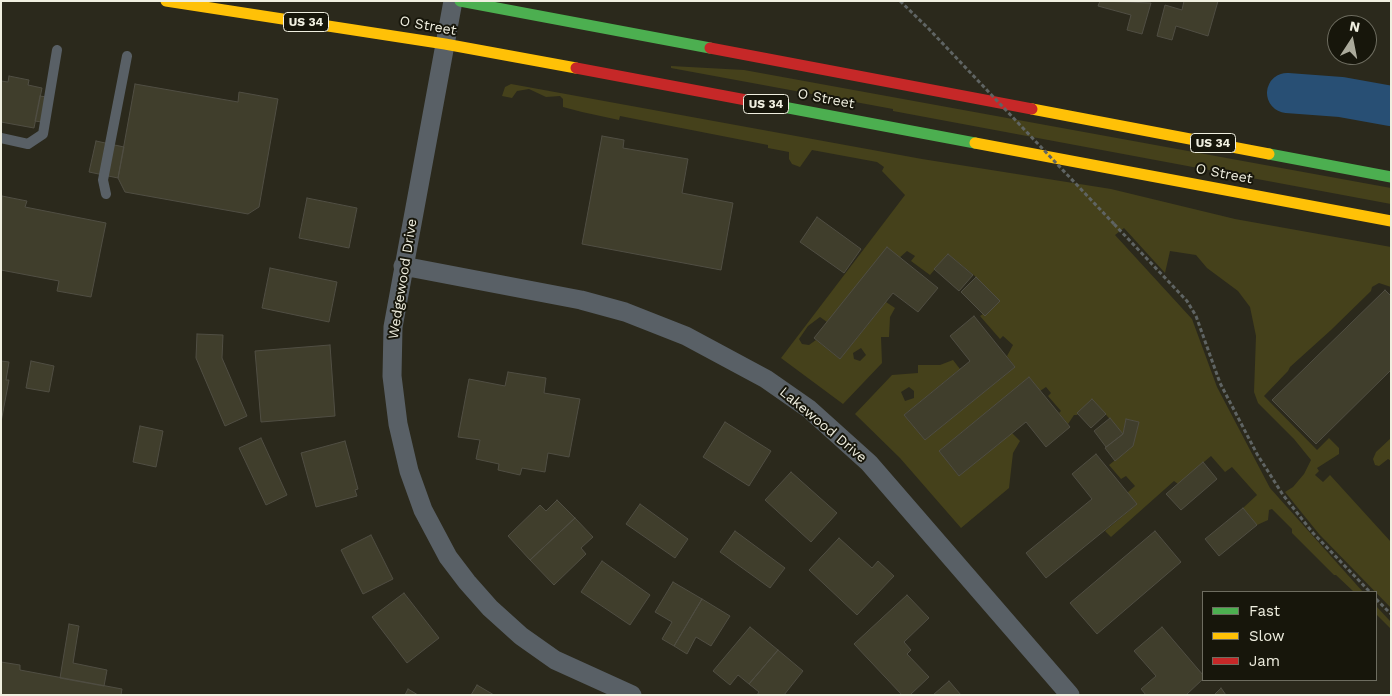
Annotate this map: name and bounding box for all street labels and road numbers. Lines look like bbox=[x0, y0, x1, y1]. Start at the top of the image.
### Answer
road number: US 34 bbox=[284, 13, 328, 32]
street label: O Street bbox=[398, 13, 458, 39]
street label: O Street bbox=[796, 85, 856, 113]
road number: US 34 bbox=[744, 95, 788, 114]
road number: US 34 bbox=[1190, 134, 1236, 152]
street label: O Street bbox=[1194, 160, 1254, 188]
street label: Wedgewood Drive bbox=[385, 218, 421, 340]
street label: Lakewood Drive bbox=[776, 384, 870, 466]

